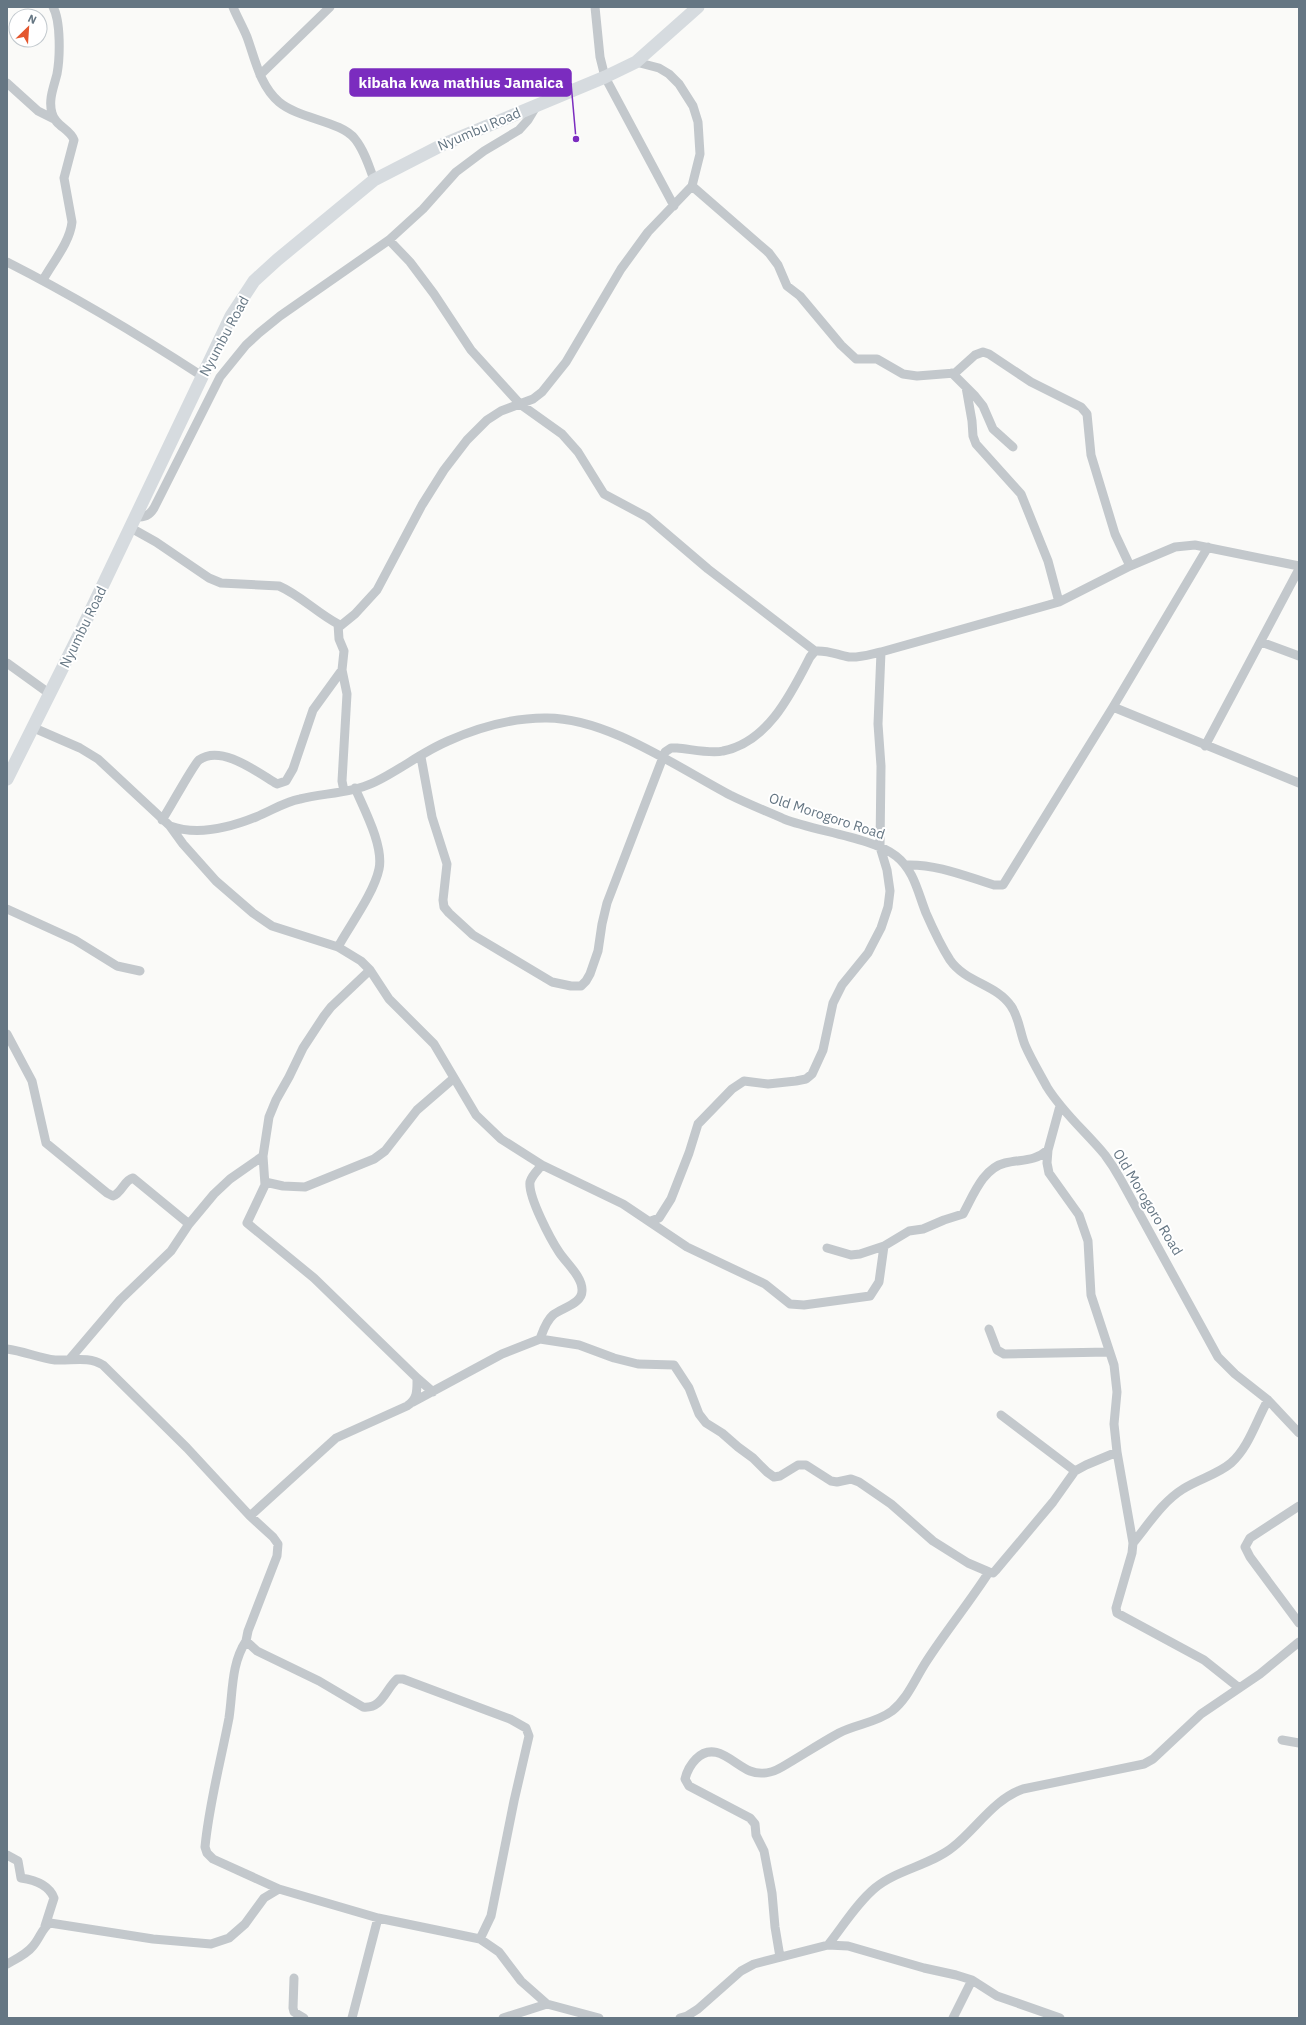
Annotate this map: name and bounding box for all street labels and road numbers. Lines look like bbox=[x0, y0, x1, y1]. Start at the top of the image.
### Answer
street label: Nyumbu Road bbox=[435, 103, 523, 155]
street label: Nyumbu Road bbox=[195, 293, 253, 379]
street label: Nyumbu Road bbox=[55, 583, 111, 671]
street label: Old Morogoro Road bbox=[767, 789, 887, 843]
street label: Old Morogoro Road bbox=[1109, 1146, 1187, 1258]

